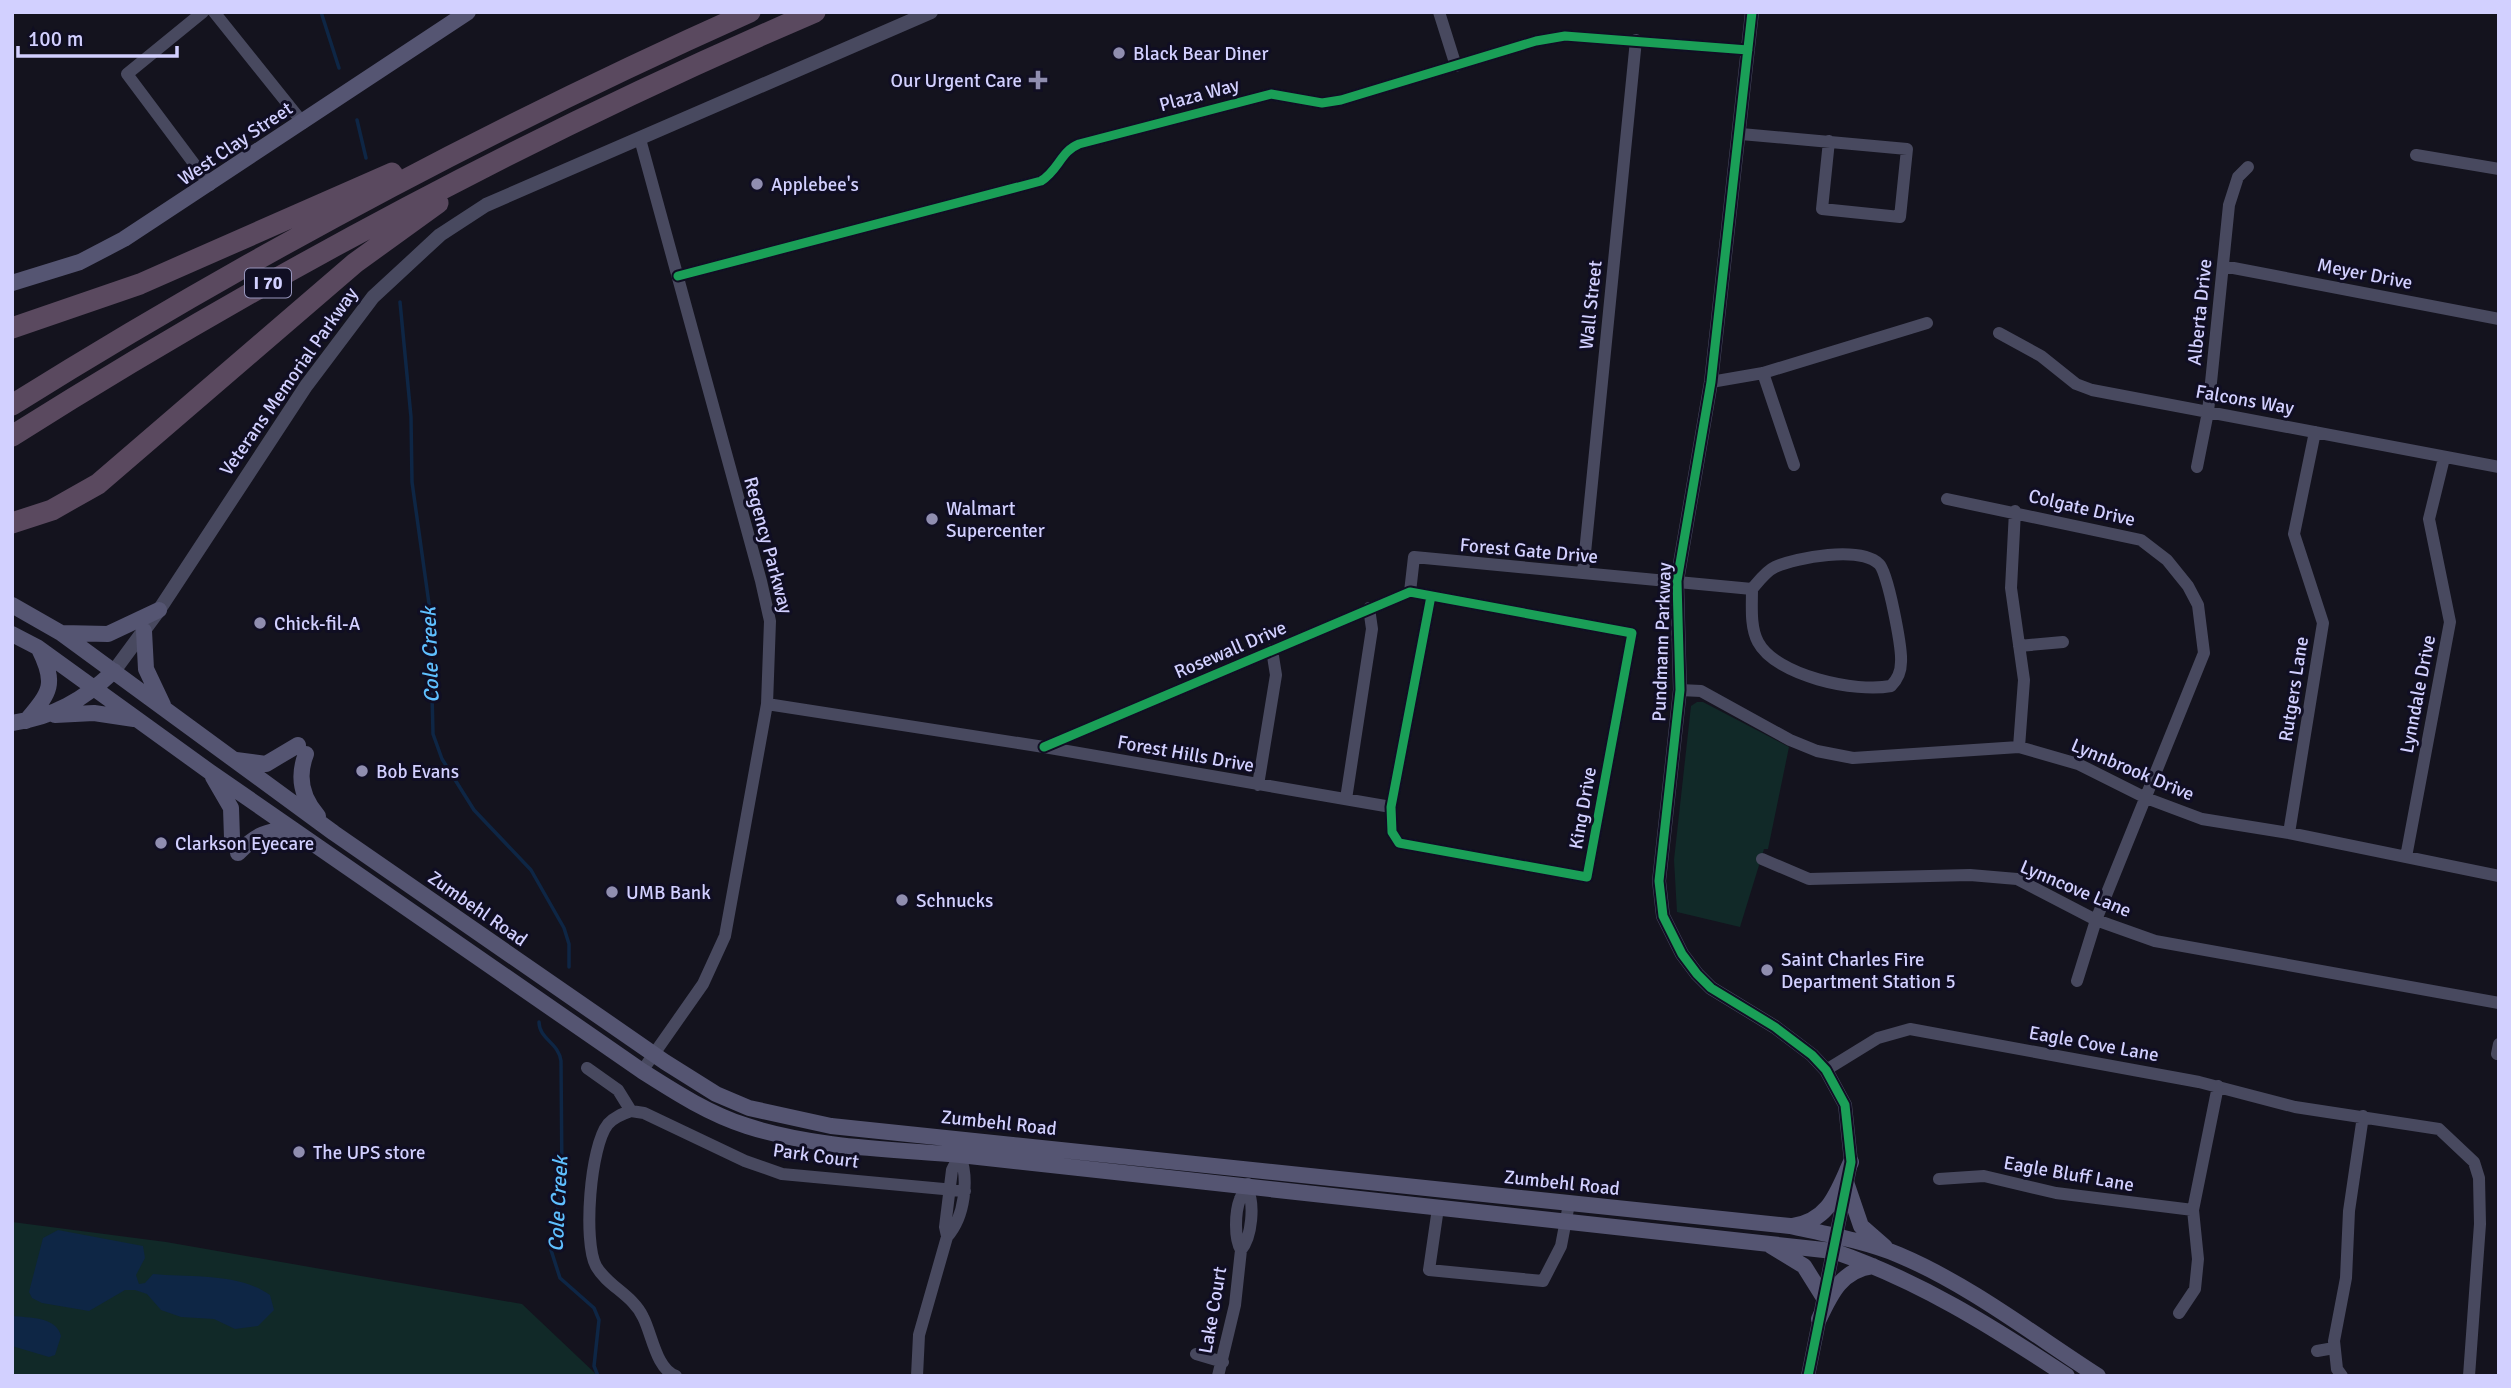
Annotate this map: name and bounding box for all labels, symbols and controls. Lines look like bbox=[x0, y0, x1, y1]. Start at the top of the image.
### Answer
scale bar bbox=[18, 14, 177, 58]
text: 100 m bbox=[28, 26, 83, 52]
place label: Black Bear Diner bbox=[1133, 42, 1268, 66]
marker: Black Bear Diner bbox=[1111, 45, 1127, 61]
place label: Our Urgent Care bbox=[891, 69, 1022, 93]
marker: Our Urgent Care bbox=[1028, 70, 1048, 90]
street label: Plaza Way bbox=[1157, 73, 1242, 117]
street label: West Clay Street bbox=[174, 96, 298, 191]
place label: Applebee's bbox=[771, 173, 859, 197]
marker: Applebee's bbox=[749, 176, 765, 192]
street label: Meyer Drive bbox=[2315, 253, 2414, 295]
street label: Alberta Drive bbox=[2182, 258, 2218, 367]
street label: Wall Street bbox=[1574, 259, 1608, 351]
road number: I 70 bbox=[245, 268, 291, 298]
street label: Veterans Memorial Parkway bbox=[215, 283, 363, 481]
street label: Falcons Way bbox=[2194, 380, 2296, 420]
street label: Regency Parkway bbox=[738, 474, 798, 617]
street label: Colgate Drive bbox=[2026, 484, 2137, 532]
place label: Walmart Supercenter bbox=[946, 497, 1045, 543]
marker: Walmart Supercenter bbox=[924, 511, 940, 527]
street label: Forest Gate Drive bbox=[1459, 533, 1599, 569]
street label: Pundmann Parkway bbox=[1647, 562, 1677, 722]
water label: Cole Creek bbox=[415, 604, 445, 703]
place label: Chick-fil-A bbox=[274, 612, 361, 636]
marker: Chick-fil-A bbox=[252, 615, 268, 631]
street label: Rosewall Drive bbox=[1171, 616, 1290, 684]
street label: Lynndale Drive bbox=[2395, 633, 2441, 755]
street label: Rutgers Lane bbox=[2274, 635, 2314, 743]
street label: Forest Hills Drive bbox=[1116, 730, 1256, 778]
street label: Lynnbrook Drive bbox=[2068, 733, 2198, 807]
place label: Bob Evans bbox=[376, 760, 459, 784]
marker: Bob Evans bbox=[354, 763, 370, 779]
street label: King Drive bbox=[1564, 765, 1602, 851]
place label: Clarkson Eyecare bbox=[175, 832, 314, 856]
marker: Clarkson Eyecare bbox=[153, 835, 169, 851]
street label: Lynncove Lane bbox=[2016, 855, 2135, 923]
street label: Zumbehl Road bbox=[423, 866, 532, 952]
place label: UMB Bank bbox=[626, 881, 711, 905]
marker: UMB Bank bbox=[604, 884, 620, 900]
place label: Schnucks bbox=[916, 889, 993, 913]
marker: Schnucks bbox=[894, 892, 910, 908]
place label: Saint Charles Fire Department Station 5 bbox=[1781, 948, 1956, 994]
marker: Saint Charles Fire Department Station 5 bbox=[1759, 962, 1775, 978]
street label: Eagle Cove Lane bbox=[2027, 1021, 2161, 1067]
street label: Zumbehl Road bbox=[940, 1105, 1058, 1141]
street label: Park Court bbox=[771, 1138, 861, 1174]
place label: The UPS store bbox=[313, 1141, 425, 1165]
marker: The UPS store bbox=[291, 1144, 307, 1160]
street label: Eagle Bluff Lane bbox=[2002, 1151, 2136, 1197]
water label: Cole Creek bbox=[543, 1153, 574, 1253]
street label: Zumbehl Road bbox=[1503, 1165, 1621, 1201]
street label: Lake Court bbox=[1194, 1264, 1232, 1356]

